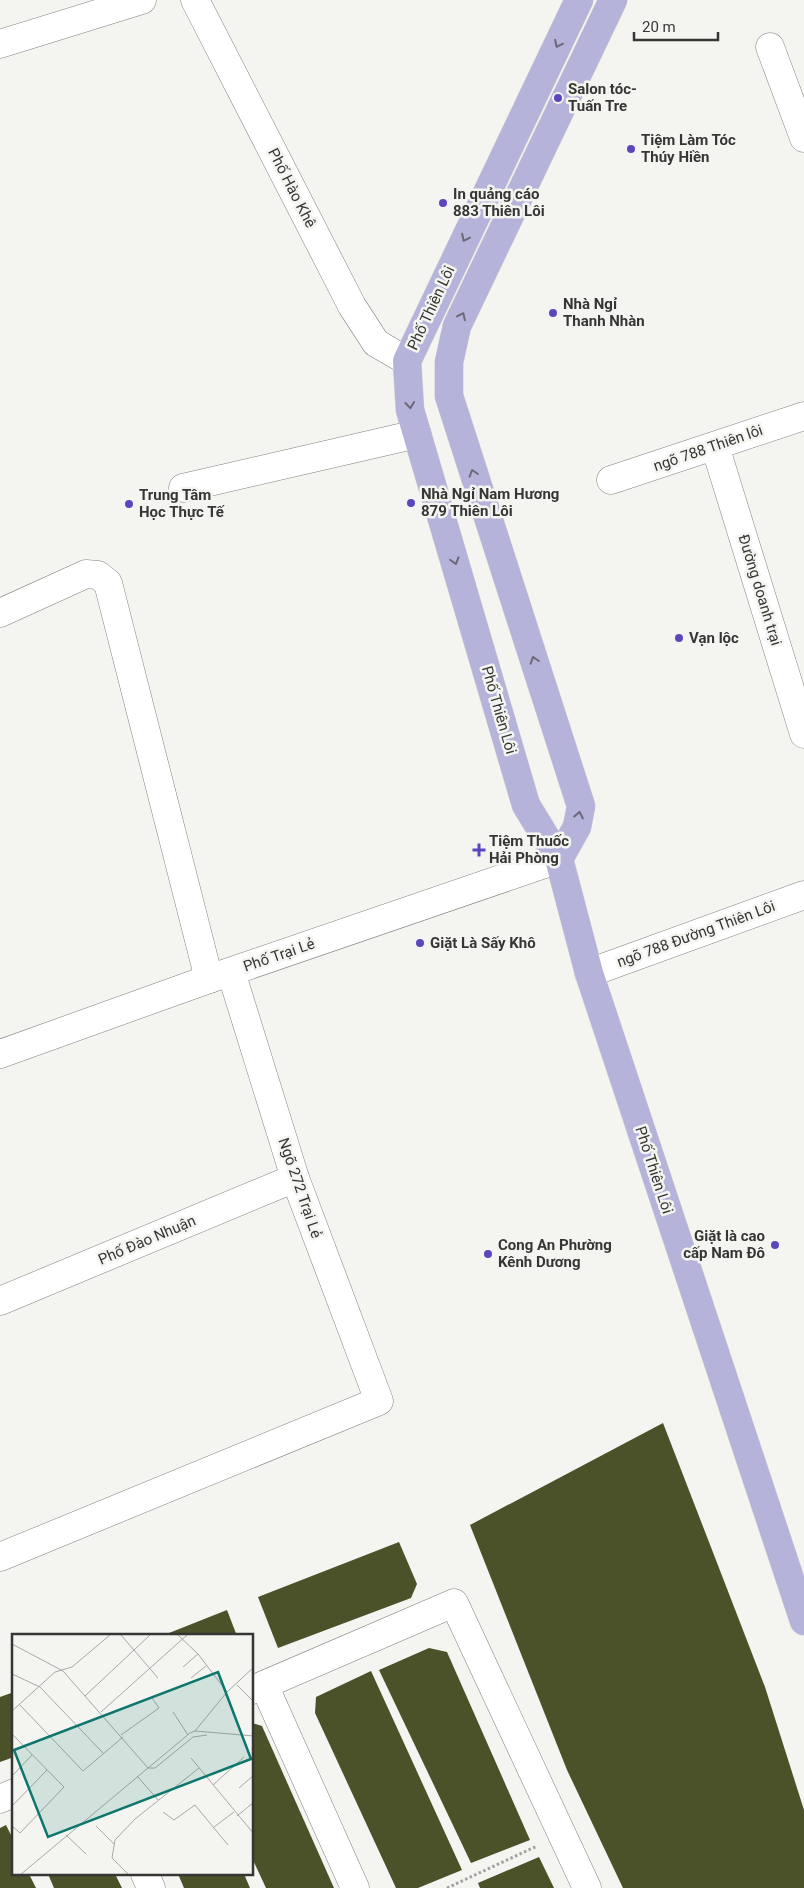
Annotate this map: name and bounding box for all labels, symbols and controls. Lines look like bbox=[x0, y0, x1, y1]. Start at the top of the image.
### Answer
scale bar bbox=[634, 10, 718, 42]
text: 20 m bbox=[642, 18, 676, 36]
one-way arrow bbox=[553, 39, 564, 48]
place label: Salon tóc- Tuấn Tre bbox=[568, 80, 637, 115]
marker: Salon tóc- Tuấn Tre bbox=[552, 92, 564, 104]
place label: Tiệm Làm Tóc Thúy Hiền bbox=[641, 131, 736, 166]
marker: Tiệm Làm Tóc Thúy Hiền bbox=[625, 143, 637, 155]
street label: Phố Hào Khê bbox=[264, 145, 320, 231]
place label: In quảng cáo 883 Thiên Lôi bbox=[453, 185, 545, 220]
marker: In quảng cáo 883 Thiên Lôi bbox=[437, 197, 449, 209]
one-way arrow bbox=[460, 233, 471, 242]
street label: Phố Thiên Lôi bbox=[404, 263, 458, 353]
place label: Nhà Ngỉ Thanh Nhàn bbox=[563, 295, 645, 330]
marker: Nhà Ngỉ Thanh Nhàn bbox=[547, 307, 559, 319]
one-way arrow bbox=[455, 312, 466, 321]
one-way arrow bbox=[404, 401, 415, 409]
street label: ngõ 788 Thiên lôi bbox=[651, 421, 765, 475]
one-way arrow bbox=[469, 469, 479, 477]
place label: Nhà Ngỉ Nam Hương 879 Thiên Lôi bbox=[421, 485, 559, 520]
place label: Trung Tâm Học Thực Tế bbox=[139, 486, 225, 521]
marker: Nhà Ngỉ Nam Hương 879 Thiên Lôi bbox=[405, 497, 417, 509]
marker: Trung Tâm Học Thực Tế bbox=[123, 498, 135, 510]
street label: Đường doanh trại bbox=[735, 532, 785, 648]
one-way arrow bbox=[449, 556, 459, 565]
place label: Vạn lộc bbox=[689, 629, 739, 647]
marker: Vạn lộc bbox=[673, 632, 685, 644]
one-way arrow bbox=[530, 657, 540, 665]
street label: Phố Thiên Lôi bbox=[478, 664, 520, 756]
one-way arrow bbox=[574, 811, 584, 820]
place label: Tiệm Thuốc Hải Phòng bbox=[489, 832, 569, 867]
marker: Tiệm Thuốc Hải Phòng bbox=[473, 844, 485, 856]
street label: ngõ 788 Đường Thiên Lôi bbox=[614, 897, 778, 971]
street label: Phố Trại Lẻ bbox=[241, 934, 317, 976]
place label: Giặt Là Sấy Khô bbox=[430, 934, 536, 952]
marker: Giặt Là Sấy Khô bbox=[414, 937, 426, 949]
street label: Phố Thiên Lôi bbox=[631, 1124, 677, 1216]
street label: Ngõ 272 Trại Lẻ bbox=[274, 1135, 326, 1241]
street label: Phố Đào Nhuận bbox=[96, 1211, 198, 1269]
place label: Giặt là cao cấp Nam Đô bbox=[683, 1227, 765, 1262]
place label: Cong An Phường Kênh Dương bbox=[498, 1236, 612, 1271]
marker: Giặt là cao cấp Nam Đô bbox=[769, 1239, 781, 1251]
marker: Cong An Phường Kênh Dương bbox=[482, 1248, 494, 1260]
inset map bbox=[12, 1634, 254, 1876]

